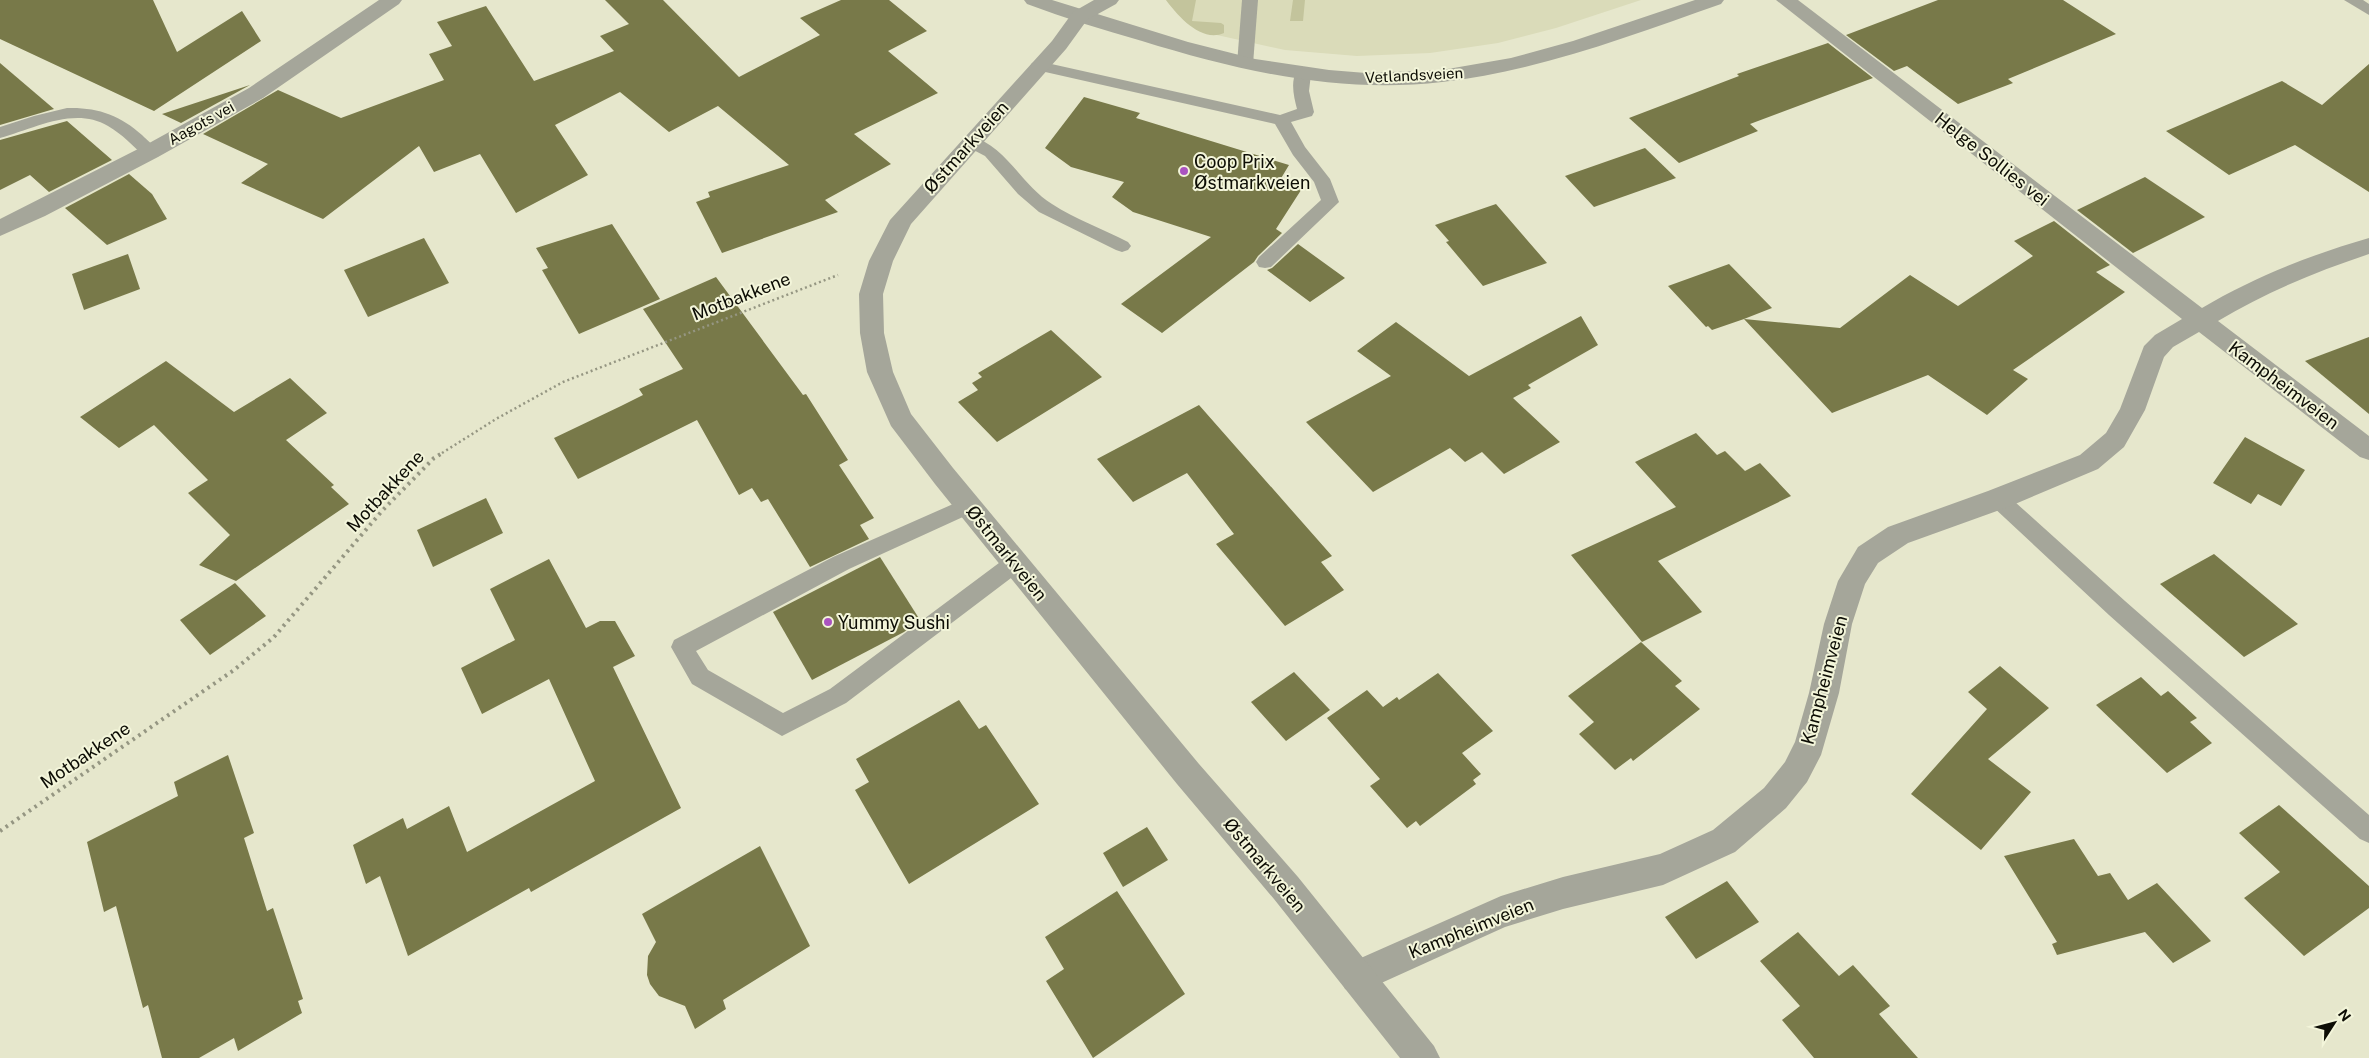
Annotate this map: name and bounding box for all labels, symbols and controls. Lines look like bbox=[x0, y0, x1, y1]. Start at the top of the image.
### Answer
street label: Vetlandsveien bbox=[1365, 64, 1463, 86]
street label: Østmarkveien bbox=[919, 97, 1013, 197]
street label: Aagots vei bbox=[165, 98, 237, 148]
street label: Helge Sollies vei bbox=[1931, 108, 2053, 210]
place label: Coop Prix Østmarkveien bbox=[1194, 151, 1310, 193]
marker: Coop Prix Østmarkveien bbox=[1178, 165, 1190, 177]
street label: Motbakkene bbox=[689, 268, 793, 324]
street label: Kampheimveien bbox=[2225, 337, 2343, 433]
street label: Motbakkene bbox=[342, 446, 428, 536]
street label: Østmarkveien bbox=[962, 501, 1052, 605]
place label: Yummy Sushi bbox=[838, 612, 950, 633]
street label: Kampheimveien bbox=[1797, 613, 1851, 747]
marker: Yummy Sushi bbox=[822, 616, 834, 628]
street label: Motbakkene bbox=[36, 717, 134, 793]
street label: Østmarkveien bbox=[1220, 814, 1310, 916]
street label: Kampheimveien bbox=[1405, 893, 1537, 963]
north arrow bbox=[2309, 998, 2359, 1048]
text: N bbox=[2335, 1006, 2354, 1024]

